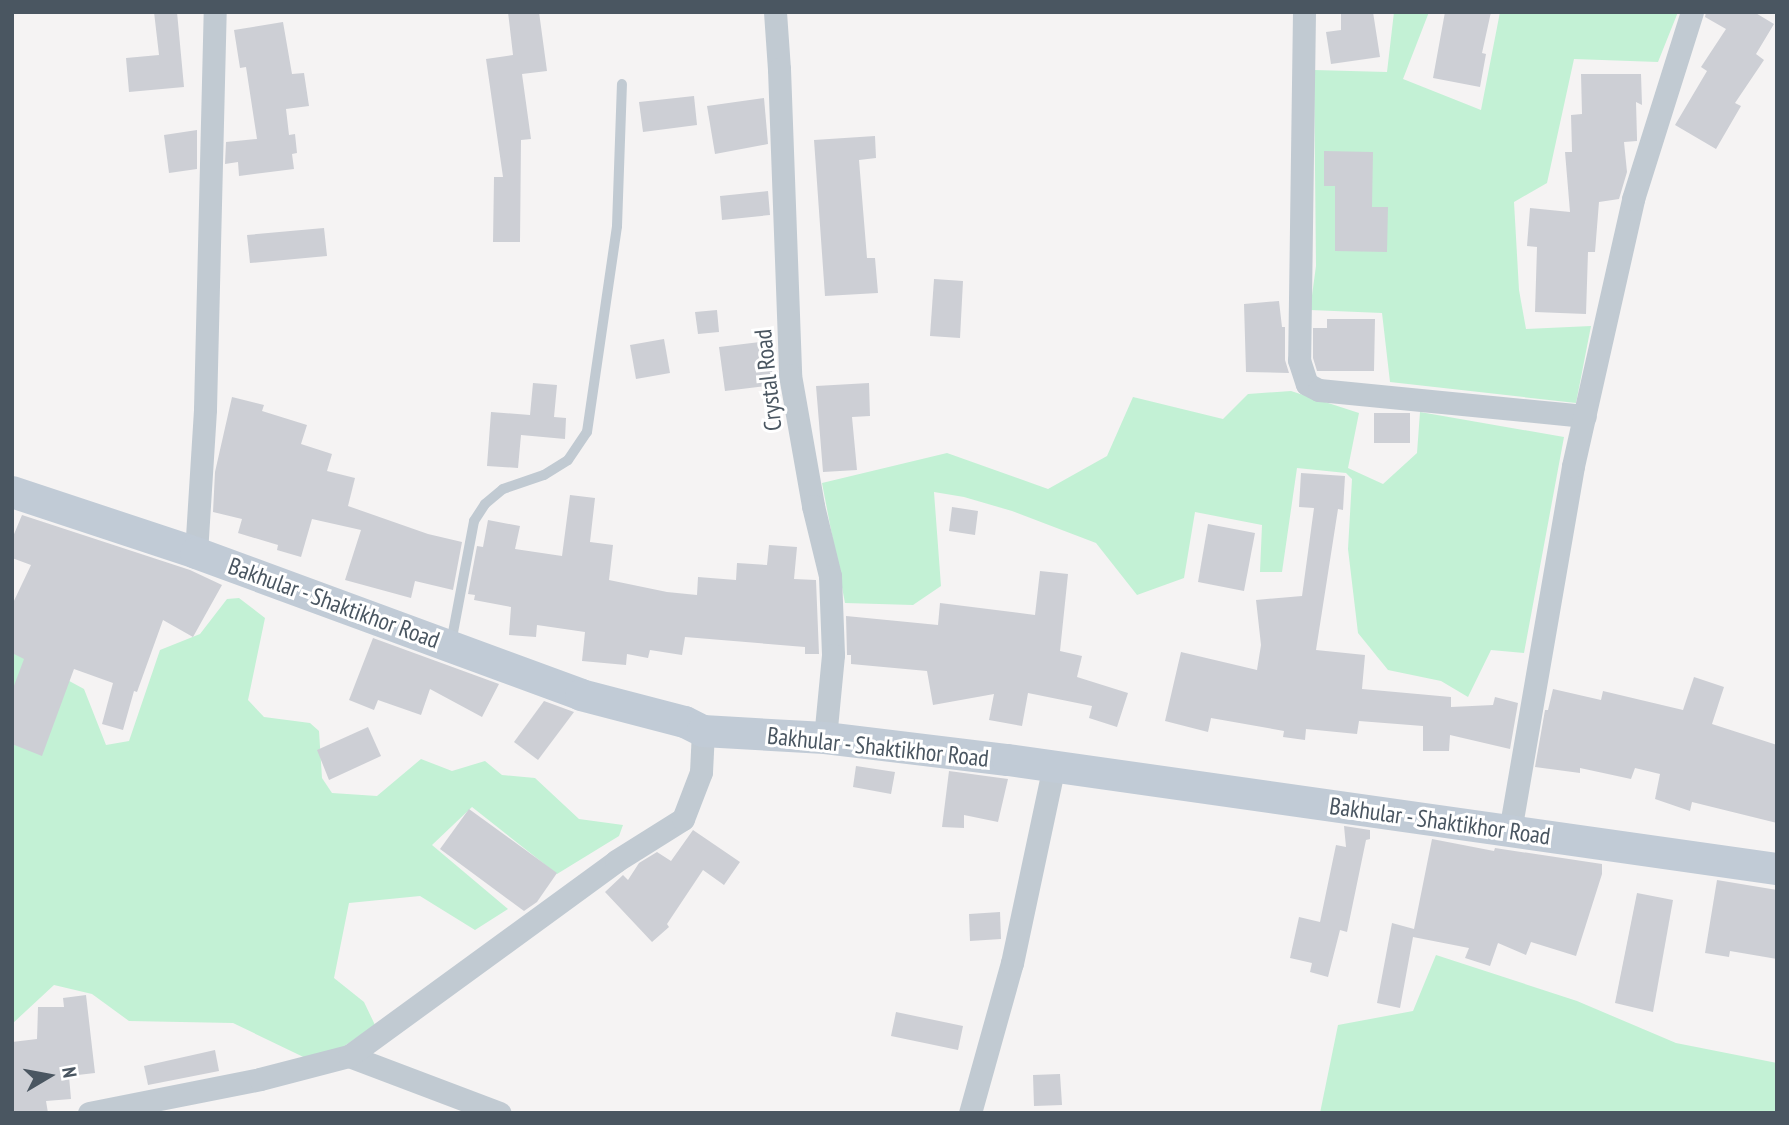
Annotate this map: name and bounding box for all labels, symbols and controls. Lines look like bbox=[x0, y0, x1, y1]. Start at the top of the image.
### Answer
street label: Crystal Road bbox=[748, 328, 788, 432]
street label: Bakhular - Shaktikhor Road bbox=[224, 551, 444, 655]
street label: Bakhular - Shaktikhor Road bbox=[765, 721, 991, 773]
street label: Bakhular - Shaktikhor Road bbox=[1327, 791, 1553, 851]
north arrow bbox=[14, 1041, 84, 1111]
text: N bbox=[57, 1065, 82, 1079]

